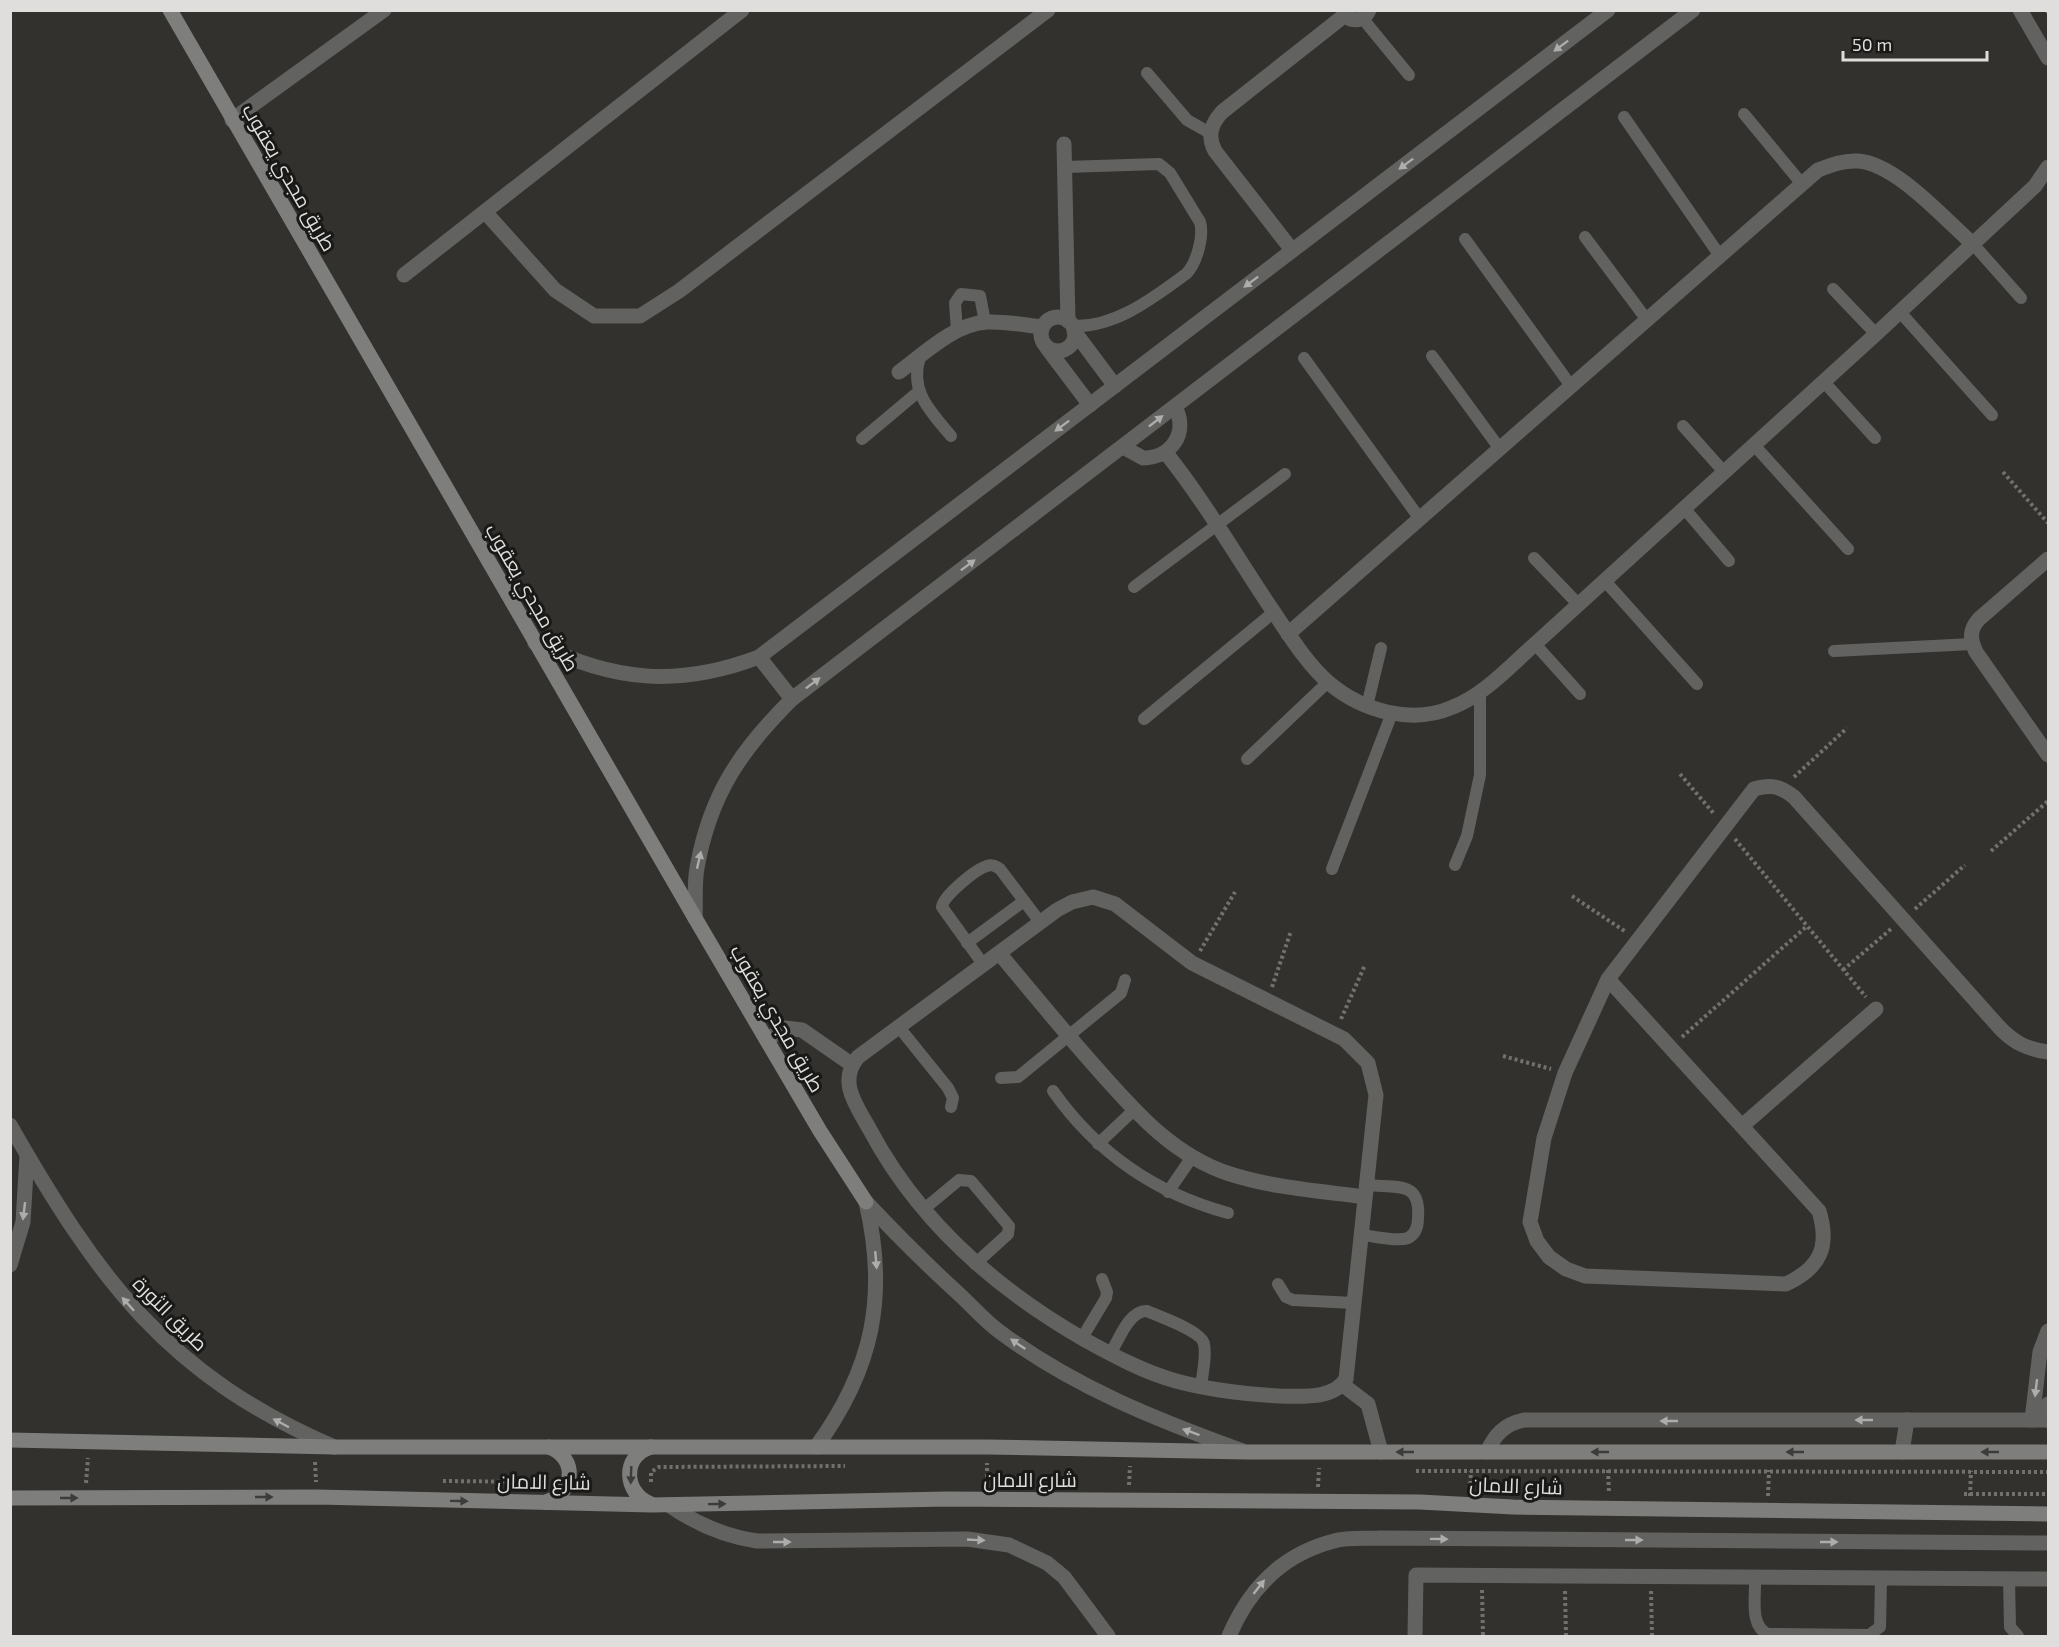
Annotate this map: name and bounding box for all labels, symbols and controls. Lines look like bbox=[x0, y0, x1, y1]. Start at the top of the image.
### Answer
scale bar bbox=[1843, 24, 1987, 62]
text: 50 m bbox=[1852, 33, 1892, 55]
one-way arrow bbox=[1553, 40, 1569, 52]
street label: طريق مجدي يعقوب bbox=[234, 99, 342, 258]
one-way arrow bbox=[1398, 158, 1414, 170]
one-way arrow bbox=[1243, 276, 1259, 288]
one-way arrow bbox=[1149, 416, 1164, 428]
one-way arrow bbox=[1055, 419, 1070, 431]
street label: طريق مجدي يعقوب bbox=[477, 519, 585, 678]
one-way arrow bbox=[960, 559, 976, 571]
one-way arrow bbox=[805, 677, 821, 690]
one-way arrow bbox=[695, 850, 704, 869]
street label: طريق مجدي يعقوب bbox=[722, 940, 830, 1099]
one-way arrow bbox=[20, 1202, 29, 1221]
one-way arrow bbox=[871, 1250, 881, 1269]
street label: طريق الثورة bbox=[127, 1271, 213, 1357]
one-way arrow bbox=[121, 1296, 135, 1311]
one-way arrow bbox=[1010, 1338, 1026, 1350]
one-way arrow bbox=[2031, 1378, 2040, 1397]
one-way arrow bbox=[1855, 1415, 1874, 1425]
one-way arrow bbox=[1660, 1416, 1679, 1426]
one-way arrow bbox=[272, 1418, 289, 1428]
one-way arrow bbox=[1182, 1427, 1200, 1436]
one-way arrow bbox=[1396, 1447, 1415, 1457]
one-way arrow bbox=[1591, 1447, 1610, 1457]
one-way arrow bbox=[1786, 1447, 1805, 1457]
one-way arrow bbox=[1981, 1447, 2000, 1457]
one-way arrow bbox=[626, 1466, 635, 1485]
street label: شارع الامان bbox=[983, 1467, 1077, 1494]
street label: شارع الامان bbox=[497, 1468, 591, 1497]
street label: شارع الامان bbox=[1469, 1471, 1563, 1502]
one-way arrow bbox=[254, 1492, 273, 1502]
one-way arrow bbox=[59, 1493, 78, 1503]
one-way arrow bbox=[449, 1496, 468, 1505]
one-way arrow bbox=[707, 1499, 726, 1509]
one-way arrow bbox=[1430, 1534, 1449, 1544]
one-way arrow bbox=[967, 1535, 986, 1544]
one-way arrow bbox=[1625, 1535, 1644, 1545]
one-way arrow bbox=[772, 1537, 791, 1547]
one-way arrow bbox=[1820, 1537, 1839, 1547]
one-way arrow bbox=[1252, 1579, 1264, 1594]

